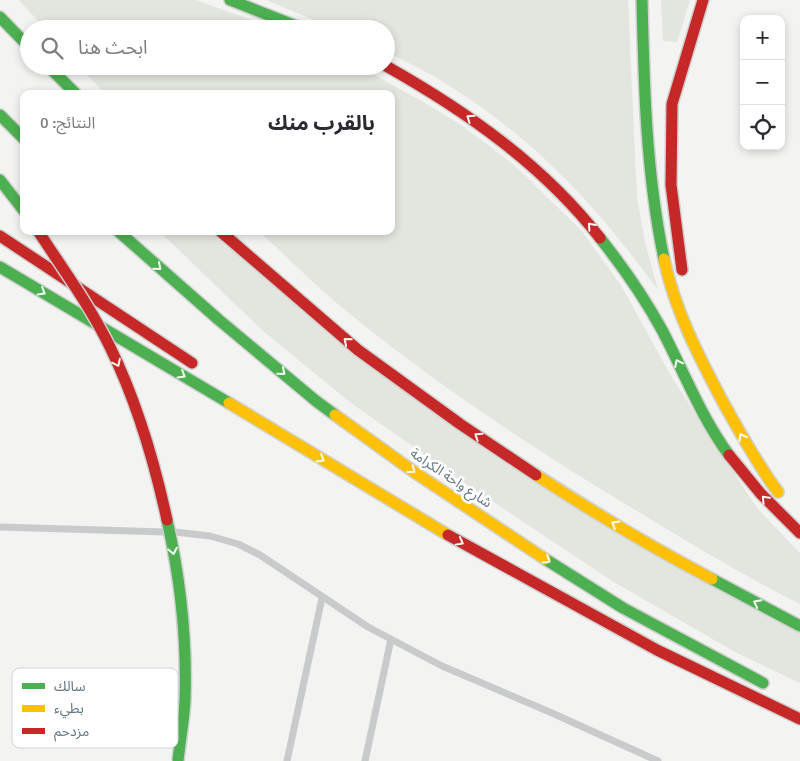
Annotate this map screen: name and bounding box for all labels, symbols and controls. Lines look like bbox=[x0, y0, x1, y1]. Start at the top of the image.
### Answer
map controls bbox=[740, 15, 785, 150]
button: + bbox=[740, 15, 785, 60]
search box bbox=[20, 20, 395, 75]
icon: search bbox=[38, 34, 66, 62]
text: ابحث هنا bbox=[78, 36, 148, 60]
button: − bbox=[740, 60, 785, 105]
button: locate bbox=[740, 105, 785, 150]
text: بالقرب منك bbox=[268, 110, 375, 136]
text: النتائج: 0 bbox=[40, 113, 95, 133]
one-way arrow bbox=[467, 115, 476, 124]
one-way arrow bbox=[588, 223, 597, 232]
one-way arrow bbox=[153, 261, 162, 270]
one-way arrow bbox=[37, 286, 46, 296]
one-way arrow bbox=[344, 338, 353, 346]
one-way arrow bbox=[111, 357, 121, 366]
one-way arrow bbox=[674, 359, 684, 368]
one-way arrow bbox=[276, 367, 285, 376]
one-way arrow bbox=[176, 368, 185, 378]
one-way arrow bbox=[475, 433, 484, 442]
one-way arrow bbox=[739, 433, 749, 442]
street label: شارع واحة الكرامة bbox=[406, 444, 495, 513]
one-way arrow bbox=[315, 452, 324, 462]
one-way arrow bbox=[406, 464, 415, 473]
one-way arrow bbox=[761, 496, 770, 505]
one-way arrow bbox=[611, 521, 620, 531]
one-way arrow bbox=[455, 536, 464, 546]
one-way arrow bbox=[167, 547, 177, 556]
one-way arrow bbox=[541, 554, 550, 564]
one-way arrow bbox=[753, 599, 762, 609]
legend bbox=[12, 668, 178, 748]
text: سالك bbox=[54, 678, 86, 695]
text: بطيء bbox=[54, 700, 84, 719]
text: مزدحم bbox=[54, 723, 89, 742]

